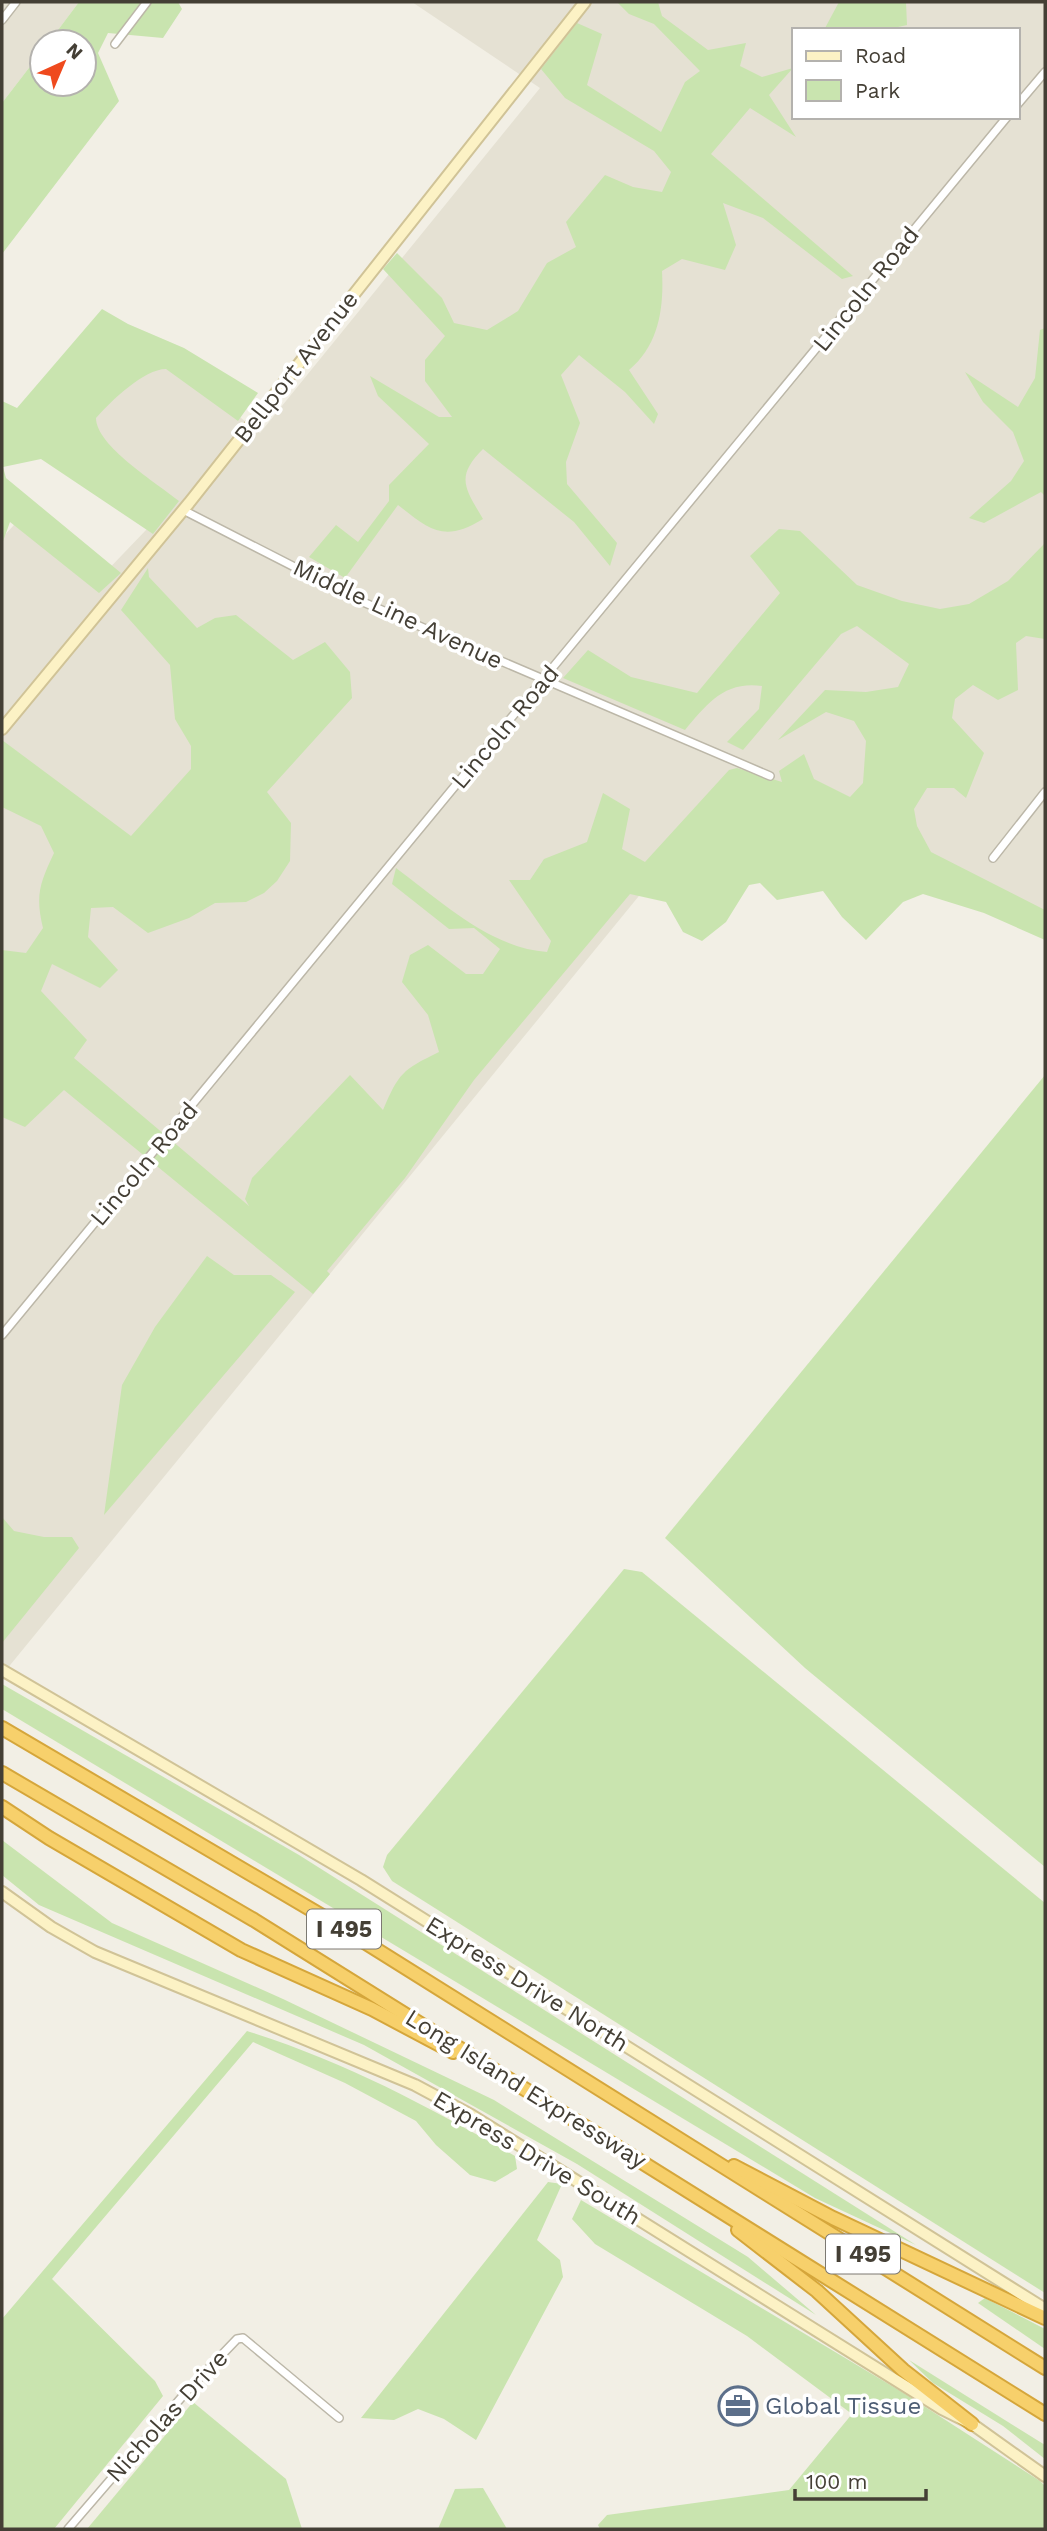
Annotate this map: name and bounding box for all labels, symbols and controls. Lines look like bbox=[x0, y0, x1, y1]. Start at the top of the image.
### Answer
north arrow bbox=[28, 28, 98, 98]
legend bbox=[792, 28, 1019, 119]
text: N bbox=[61, 38, 88, 64]
text: Road bbox=[855, 43, 906, 68]
text: Park bbox=[855, 78, 900, 103]
street label: Lincoln Road bbox=[807, 221, 925, 357]
street label: Bellport Avenue bbox=[228, 286, 364, 448]
street label: Middle Line Avenue bbox=[289, 553, 507, 675]
street label: Lincoln Road bbox=[445, 660, 565, 794]
street label: Lincoln Road bbox=[84, 1097, 204, 1231]
road number: I 495 bbox=[307, 1910, 381, 1948]
street label: Express Drive North bbox=[421, 1910, 633, 2058]
street label: Long Island Expressway bbox=[400, 2003, 652, 2175]
street label: Express Drive South bbox=[428, 2085, 646, 2231]
road number: I 495 bbox=[826, 2234, 900, 2274]
street label: Nicholas Drive bbox=[100, 2344, 234, 2488]
office icon: Global Tissue bbox=[717, 2385, 759, 2427]
place label: Global Tissue bbox=[765, 2392, 921, 2420]
scale bar bbox=[795, 2458, 926, 2502]
text: 100 m bbox=[806, 2469, 868, 2494]

